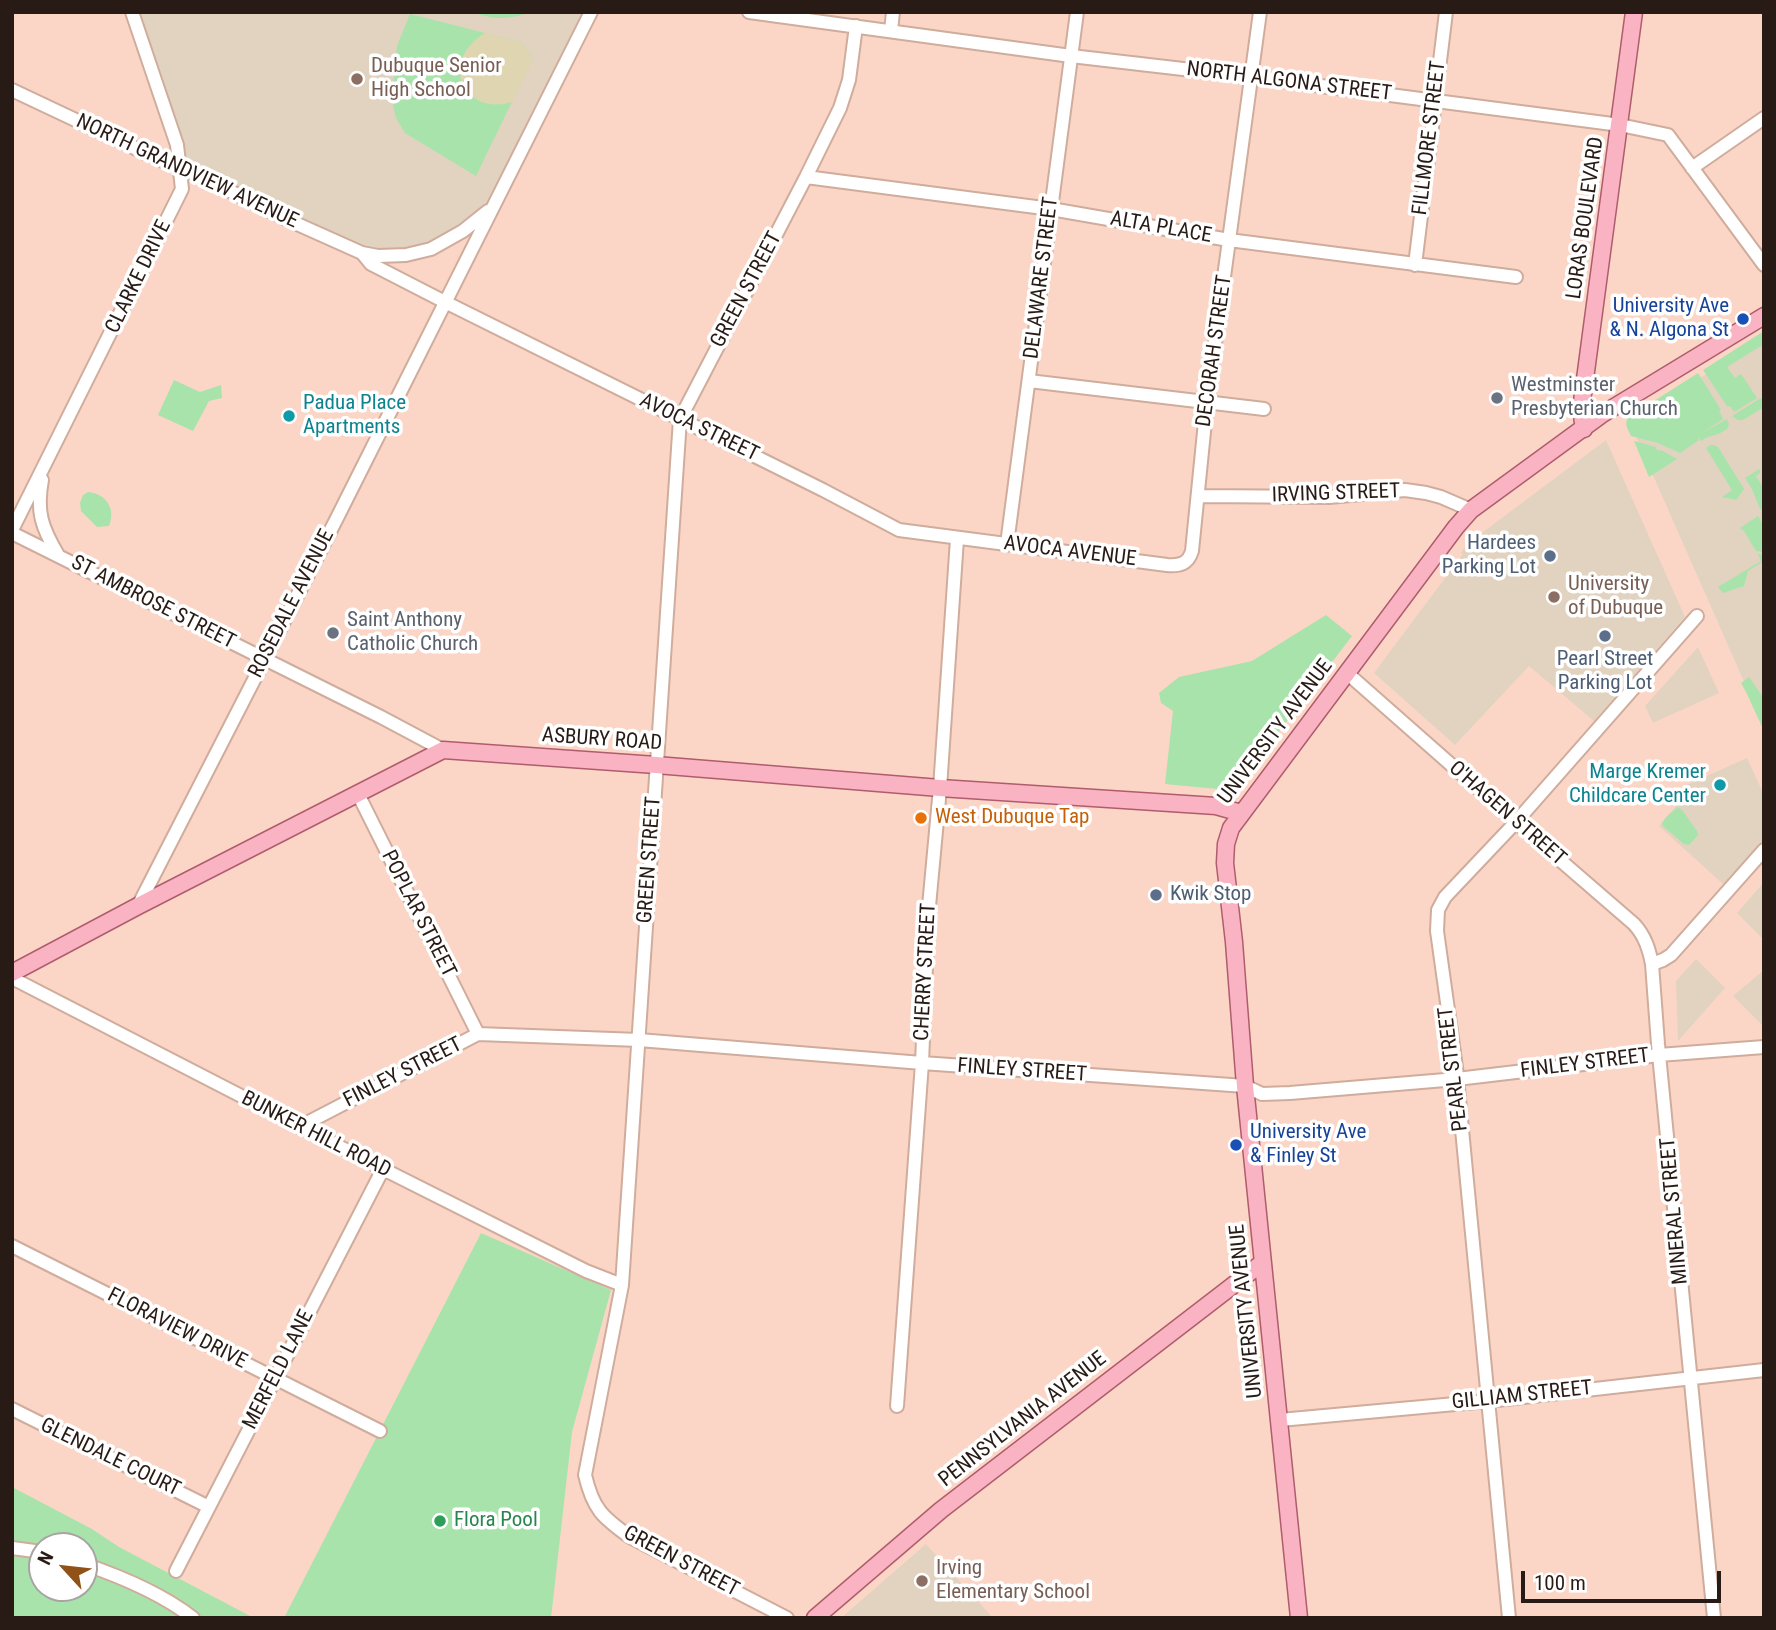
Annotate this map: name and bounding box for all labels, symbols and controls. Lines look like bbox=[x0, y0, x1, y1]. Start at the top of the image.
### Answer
place label: Dubuque Senior High School bbox=[371, 54, 502, 104]
street label: NORTH ALGONA STREET bbox=[1185, 57, 1393, 107]
street label: FILLMORE STREET bbox=[1408, 59, 1452, 217]
marker: Dubuque Senior High School bbox=[349, 71, 365, 87]
street label: NORTH GRANDVIEW AVENUE bbox=[72, 109, 302, 235]
street label: LORAS BOULEVARD bbox=[1562, 135, 1610, 301]
street label: DELAWARE STREET bbox=[1020, 196, 1064, 360]
street label: ALTA PLACE bbox=[1108, 207, 1214, 249]
street label: CLARKE DRIVE bbox=[101, 216, 177, 338]
street label: GREEN STREET bbox=[706, 228, 788, 352]
street label: DECORAH STREET bbox=[1192, 273, 1238, 429]
place label: University Ave & N. Algona St bbox=[1609, 294, 1729, 344]
marker: University Ave & N. Algona St bbox=[1735, 311, 1751, 327]
place label: Westminster Presbyterian Church bbox=[1511, 373, 1678, 423]
street label: AVOCA STREET bbox=[635, 388, 763, 468]
marker: Westminster Presbyterian Church bbox=[1489, 390, 1505, 406]
place label: Padua Place Apartments bbox=[303, 391, 406, 441]
marker: Padua Place Apartments bbox=[281, 408, 297, 424]
street label: IRVING STREET bbox=[1271, 479, 1401, 509]
street label: ROSEDALE AVENUE bbox=[244, 526, 340, 682]
street label: AVOCA AVENUE bbox=[1002, 531, 1138, 573]
place label: Hardees Parking Lot bbox=[1442, 531, 1536, 581]
marker: Hardees Parking Lot bbox=[1542, 548, 1558, 564]
street label: ST AMBROSE STREET bbox=[67, 551, 239, 655]
place label: University of Dubuque bbox=[1568, 572, 1663, 622]
marker: University of Dubuque bbox=[1546, 589, 1562, 605]
place label: Saint Anthony Catholic Church bbox=[347, 608, 478, 658]
marker: Saint Anthony Catholic Church bbox=[325, 625, 341, 641]
marker: Pearl Street Parking Lot bbox=[1597, 628, 1613, 644]
place label: Pearl Street Parking Lot bbox=[1557, 647, 1653, 697]
street label: UNIVERSITY AVENUE bbox=[1213, 655, 1339, 809]
street label: ASBURY ROAD bbox=[541, 723, 663, 757]
street label: O'HAGEN STREET bbox=[1443, 756, 1571, 872]
place label: Marge Kremer Childcare Center bbox=[1569, 760, 1706, 810]
marker: Marge Kremer Childcare Center bbox=[1712, 777, 1728, 793]
street label: GREEN STREET bbox=[633, 796, 667, 924]
place label: West Dubuque Tap bbox=[935, 805, 1089, 831]
marker: West Dubuque Tap bbox=[913, 810, 929, 826]
street label: POPLAR STREET bbox=[375, 846, 461, 982]
place label: Kwik Stop bbox=[1170, 882, 1251, 908]
marker: Kwik Stop bbox=[1148, 887, 1164, 903]
street label: CHERRY STREET bbox=[910, 902, 942, 1042]
street label: PEARL STREET bbox=[1434, 1005, 1474, 1133]
street label: FINLEY STREET bbox=[340, 1032, 466, 1114]
street label: FINLEY STREET bbox=[1519, 1044, 1651, 1084]
street label: FINLEY STREET bbox=[956, 1054, 1088, 1088]
street label: BUNKER HILL ROAD bbox=[237, 1086, 395, 1184]
place label: University Ave & Finley St bbox=[1250, 1120, 1366, 1170]
street label: MINERAL STREET bbox=[1656, 1136, 1694, 1286]
marker: University Ave & Finley St bbox=[1228, 1137, 1244, 1153]
street label: UNIVERSITY AVENUE bbox=[1225, 1223, 1269, 1399]
street label: FLORAVIEW DRIVE bbox=[103, 1283, 251, 1375]
street label: MERFELD LANE bbox=[238, 1306, 320, 1434]
street label: PENNSYLVANIA AVENUE bbox=[934, 1347, 1112, 1493]
street label: GILLIAM STREET bbox=[1451, 1376, 1593, 1416]
street label: GLENDALE COURT bbox=[36, 1413, 184, 1503]
place label: Flora Pool bbox=[454, 1508, 538, 1534]
marker: Flora Pool bbox=[432, 1513, 448, 1529]
street label: GREEN STREET bbox=[619, 1521, 743, 1603]
north arrow bbox=[28, 1532, 98, 1602]
text: N bbox=[33, 1548, 59, 1569]
place label: Irving Elementary School bbox=[936, 1556, 1090, 1606]
scale bar bbox=[1524, 1556, 1724, 1600]
text: 100 m bbox=[1534, 1571, 1586, 1595]
marker: Irving Elementary School bbox=[914, 1573, 930, 1589]

